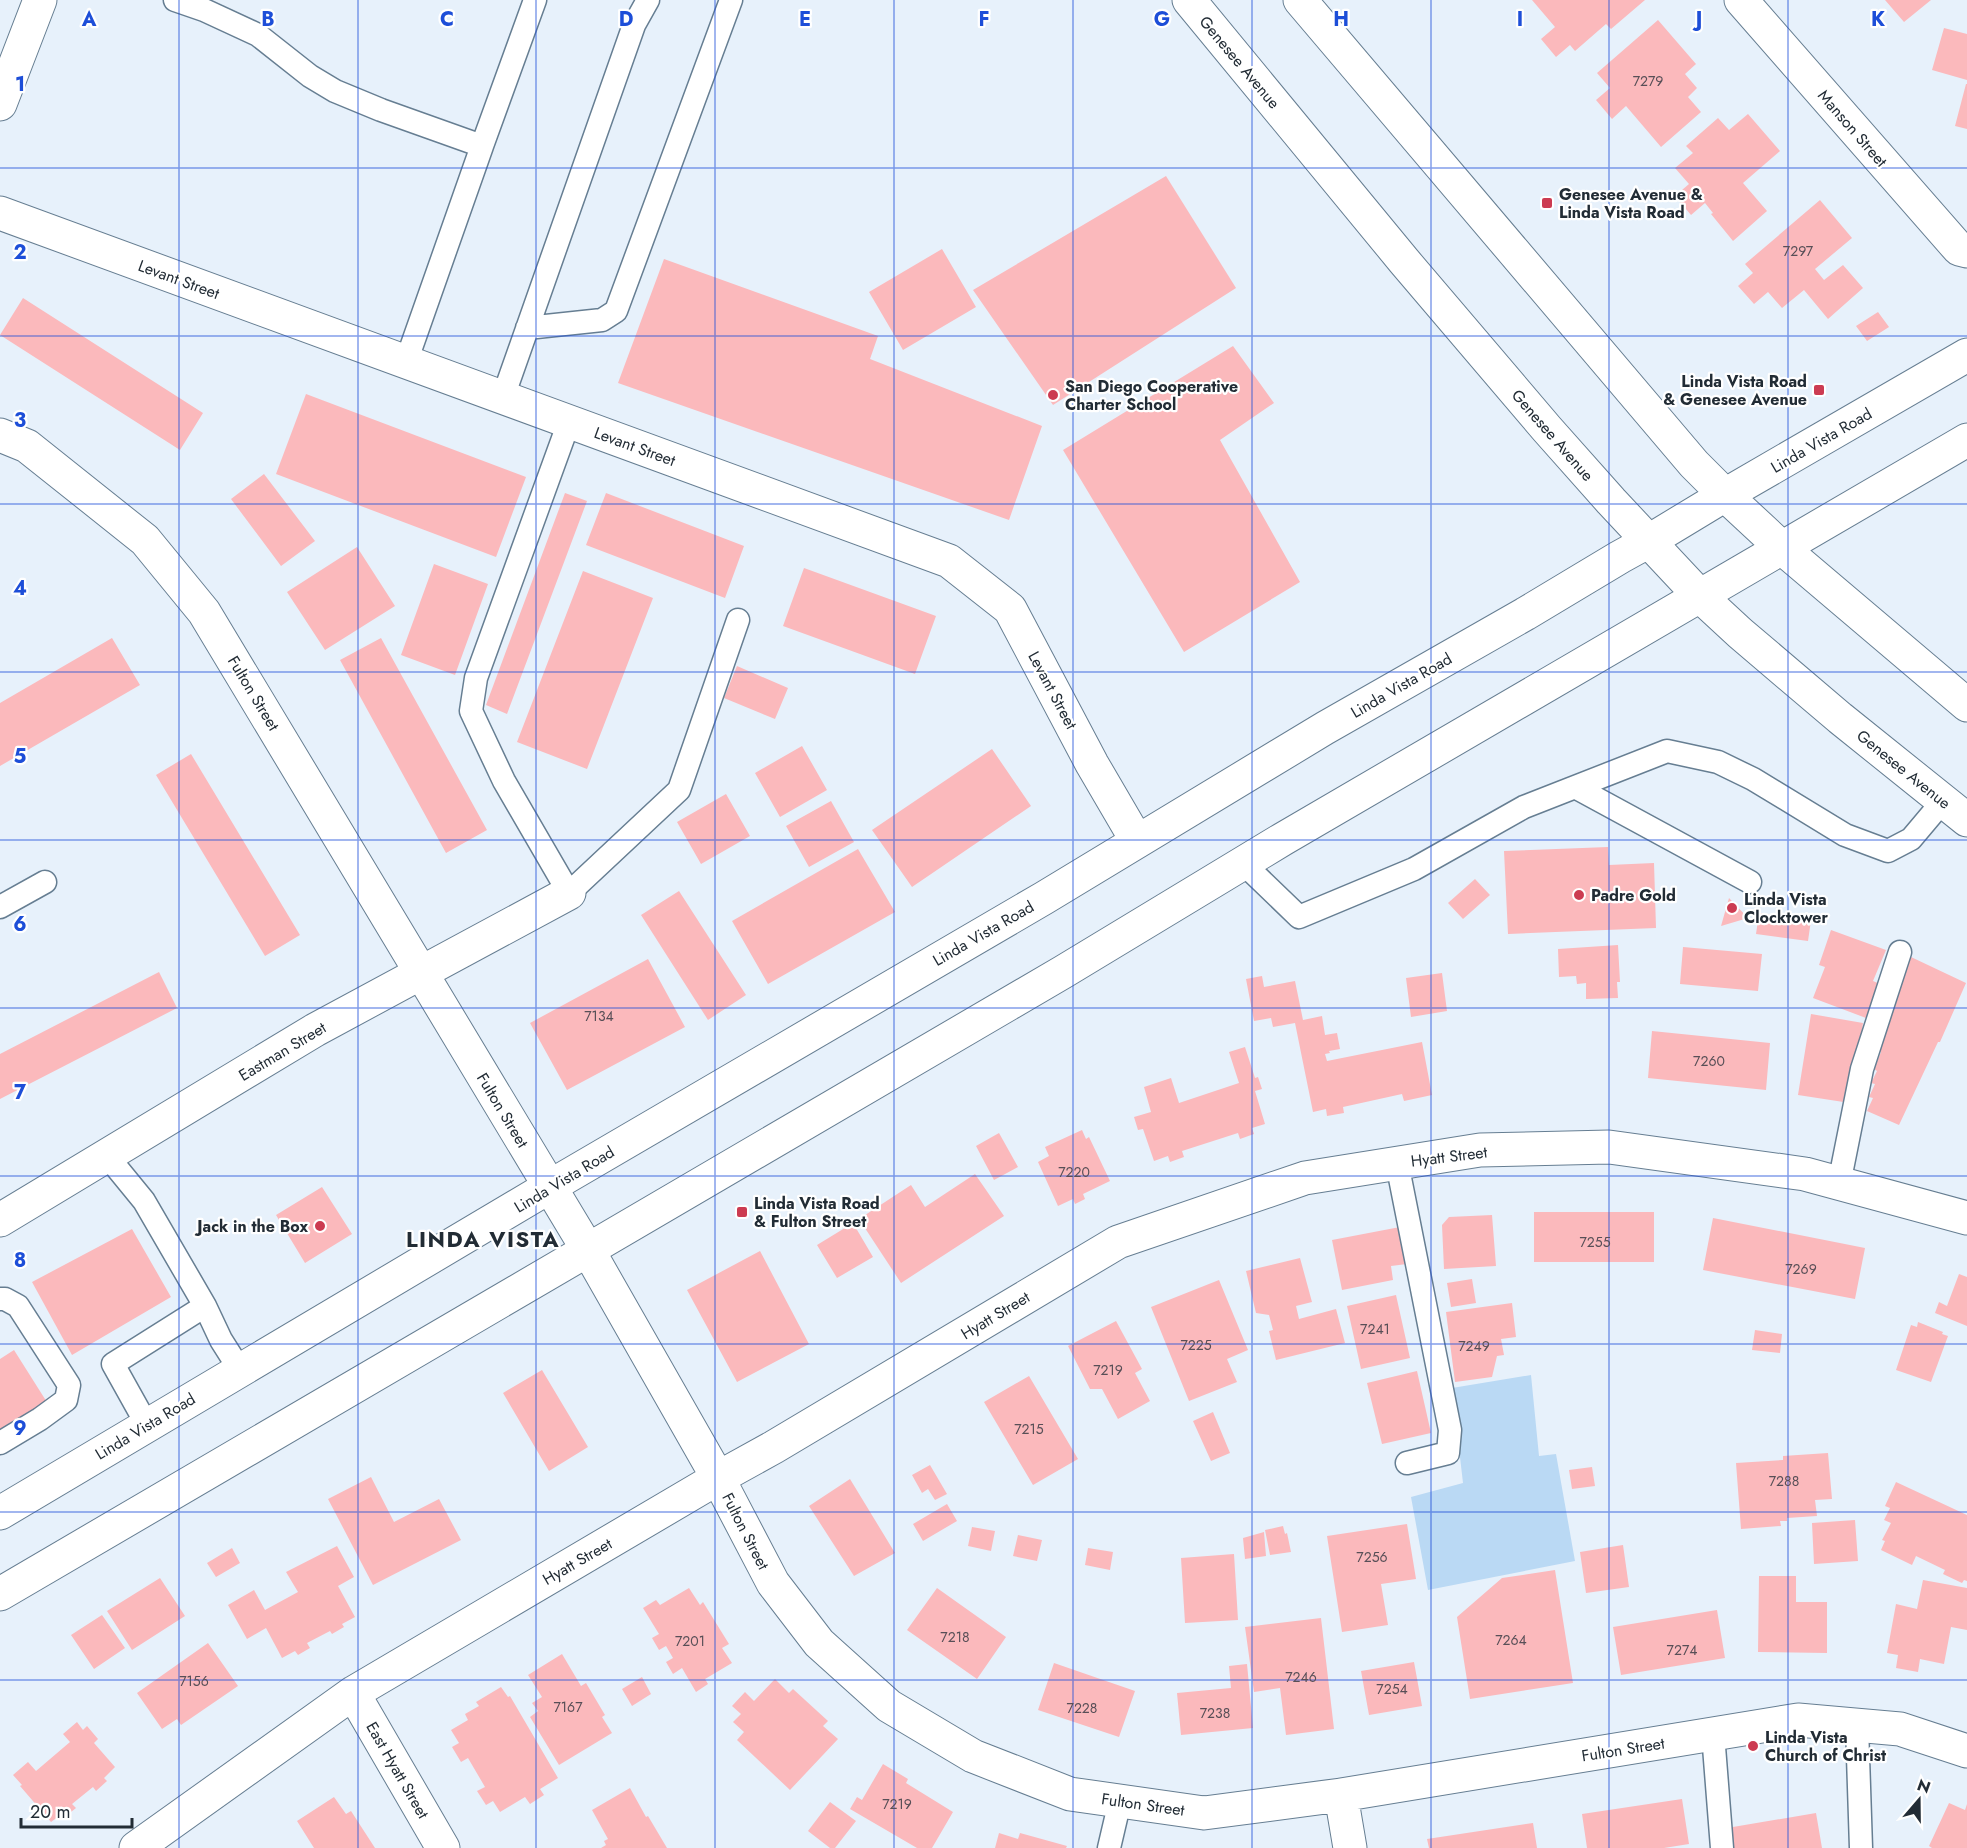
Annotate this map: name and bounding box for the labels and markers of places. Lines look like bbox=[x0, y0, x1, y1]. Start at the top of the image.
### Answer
place label: Genesee Avenue & Linda Vista Road bbox=[1559, 183, 1703, 224]
marker: Genesee Avenue & Linda Vista Road bbox=[1540, 196, 1554, 210]
place label: Linda Vista Road & Genesee Avenue bbox=[1663, 370, 1807, 411]
place label: San Diego Cooperative Charter School bbox=[1065, 375, 1238, 416]
marker: Linda Vista Road & Genesee Avenue bbox=[1812, 383, 1826, 397]
marker: San Diego Cooperative Charter School bbox=[1046, 388, 1060, 402]
place label: Padre Gold bbox=[1591, 884, 1676, 907]
marker: Padre Gold bbox=[1572, 888, 1586, 902]
place label: Linda Vista Clocktower bbox=[1744, 888, 1829, 929]
marker: Linda Vista Clocktower bbox=[1725, 901, 1739, 915]
place label: Linda Vista Road & Fulton Street bbox=[754, 1192, 880, 1233]
marker: Linda Vista Road & Fulton Street bbox=[735, 1205, 749, 1219]
place label: Jack in the Box bbox=[194, 1215, 308, 1238]
marker: Jack in the Box bbox=[313, 1219, 327, 1233]
place label: Linda Vista Church of Christ bbox=[1765, 1726, 1887, 1767]
marker: Linda Vista Church of Christ bbox=[1746, 1739, 1760, 1753]

